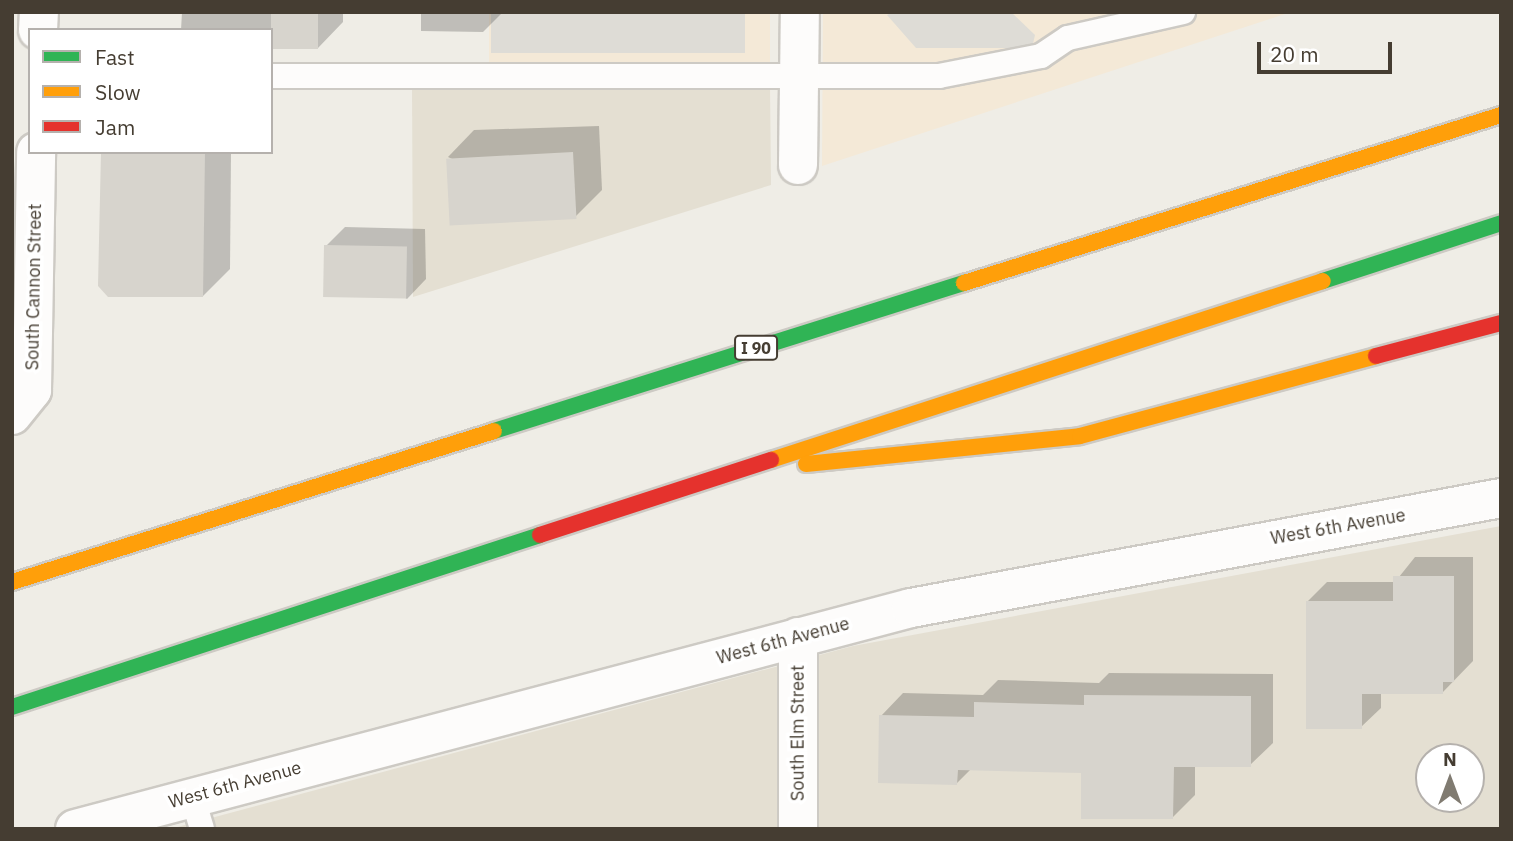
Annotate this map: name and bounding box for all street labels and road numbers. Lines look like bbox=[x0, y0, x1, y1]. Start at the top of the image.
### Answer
street label: South Cannon Street bbox=[22, 203, 46, 371]
road number: I 90 bbox=[733, 336, 779, 360]
street label: West 6th Avenue bbox=[1269, 505, 1407, 549]
street label: West 6th Avenue bbox=[714, 613, 852, 669]
street label: South Elm Street bbox=[787, 665, 809, 801]
street label: West 6th Avenue bbox=[166, 757, 304, 813]

